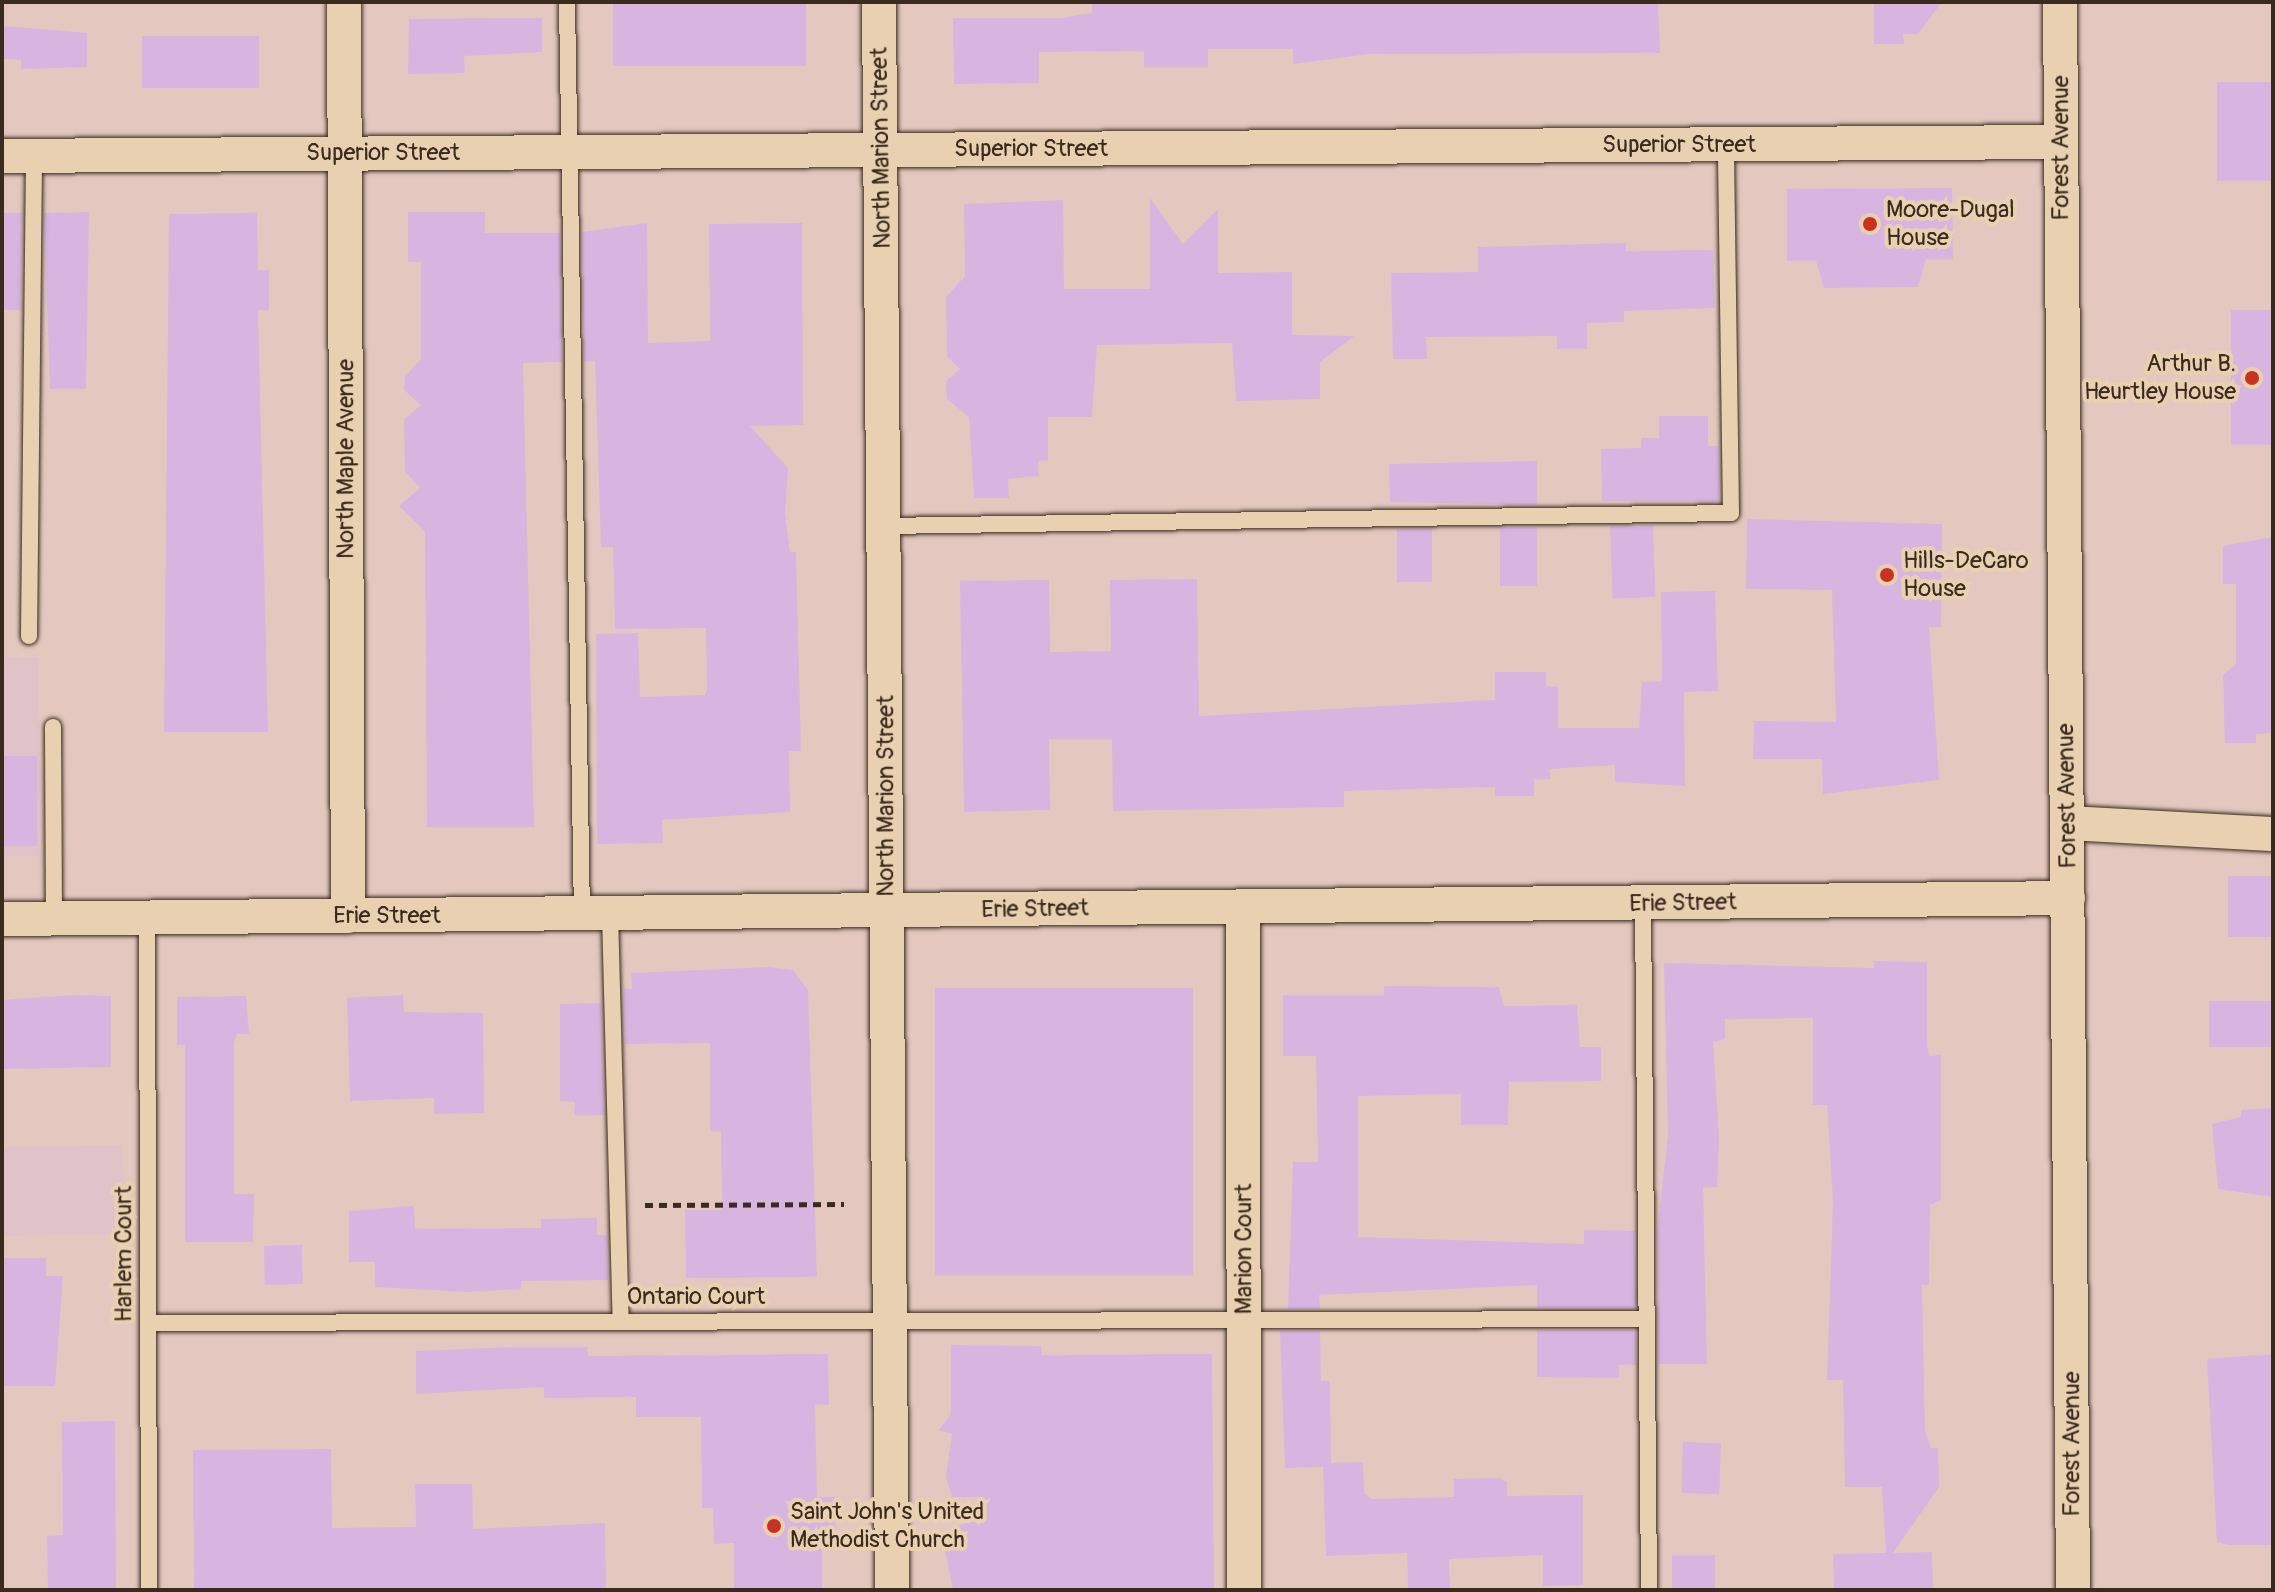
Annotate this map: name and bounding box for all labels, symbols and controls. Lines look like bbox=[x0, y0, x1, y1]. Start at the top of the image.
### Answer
street label: North Marion Street bbox=[865, 47, 897, 249]
street label: Forest Avenue bbox=[2047, 75, 2075, 221]
street label: Superior Street bbox=[1602, 131, 1756, 159]
street label: Superior Street bbox=[954, 135, 1108, 163]
street label: Superior Street bbox=[306, 139, 460, 167]
place label: Moore-Dugal House bbox=[1886, 196, 2015, 252]
marker: Moore-Dugal House bbox=[1861, 215, 1879, 233]
place label: Arthur B. Heurtley House bbox=[2084, 350, 2236, 406]
street label: North Maple Avenue bbox=[332, 359, 360, 559]
marker: Arthur B. Heurtley House bbox=[2243, 369, 2261, 387]
place label: Hills-DeCaro House bbox=[1903, 547, 2029, 603]
marker: Hills-DeCaro House bbox=[1878, 566, 1896, 584]
street label: North Marion Street bbox=[872, 695, 900, 897]
street label: Forest Avenue bbox=[2051, 723, 2083, 869]
street label: Erie Street bbox=[1629, 888, 1737, 918]
street label: Erie Street bbox=[981, 894, 1089, 924]
street label: Erie Street bbox=[333, 902, 441, 930]
street label: Marion Court bbox=[1230, 1184, 1258, 1314]
street label: Harlem Court bbox=[110, 1186, 138, 1322]
street label: Ontario Court bbox=[627, 1283, 765, 1311]
street label: Forest Avenue bbox=[2058, 1371, 2086, 1517]
place label: Saint John's United Methodist Church bbox=[790, 1498, 984, 1554]
marker: Saint John's United Methodist Church bbox=[765, 1517, 783, 1535]

